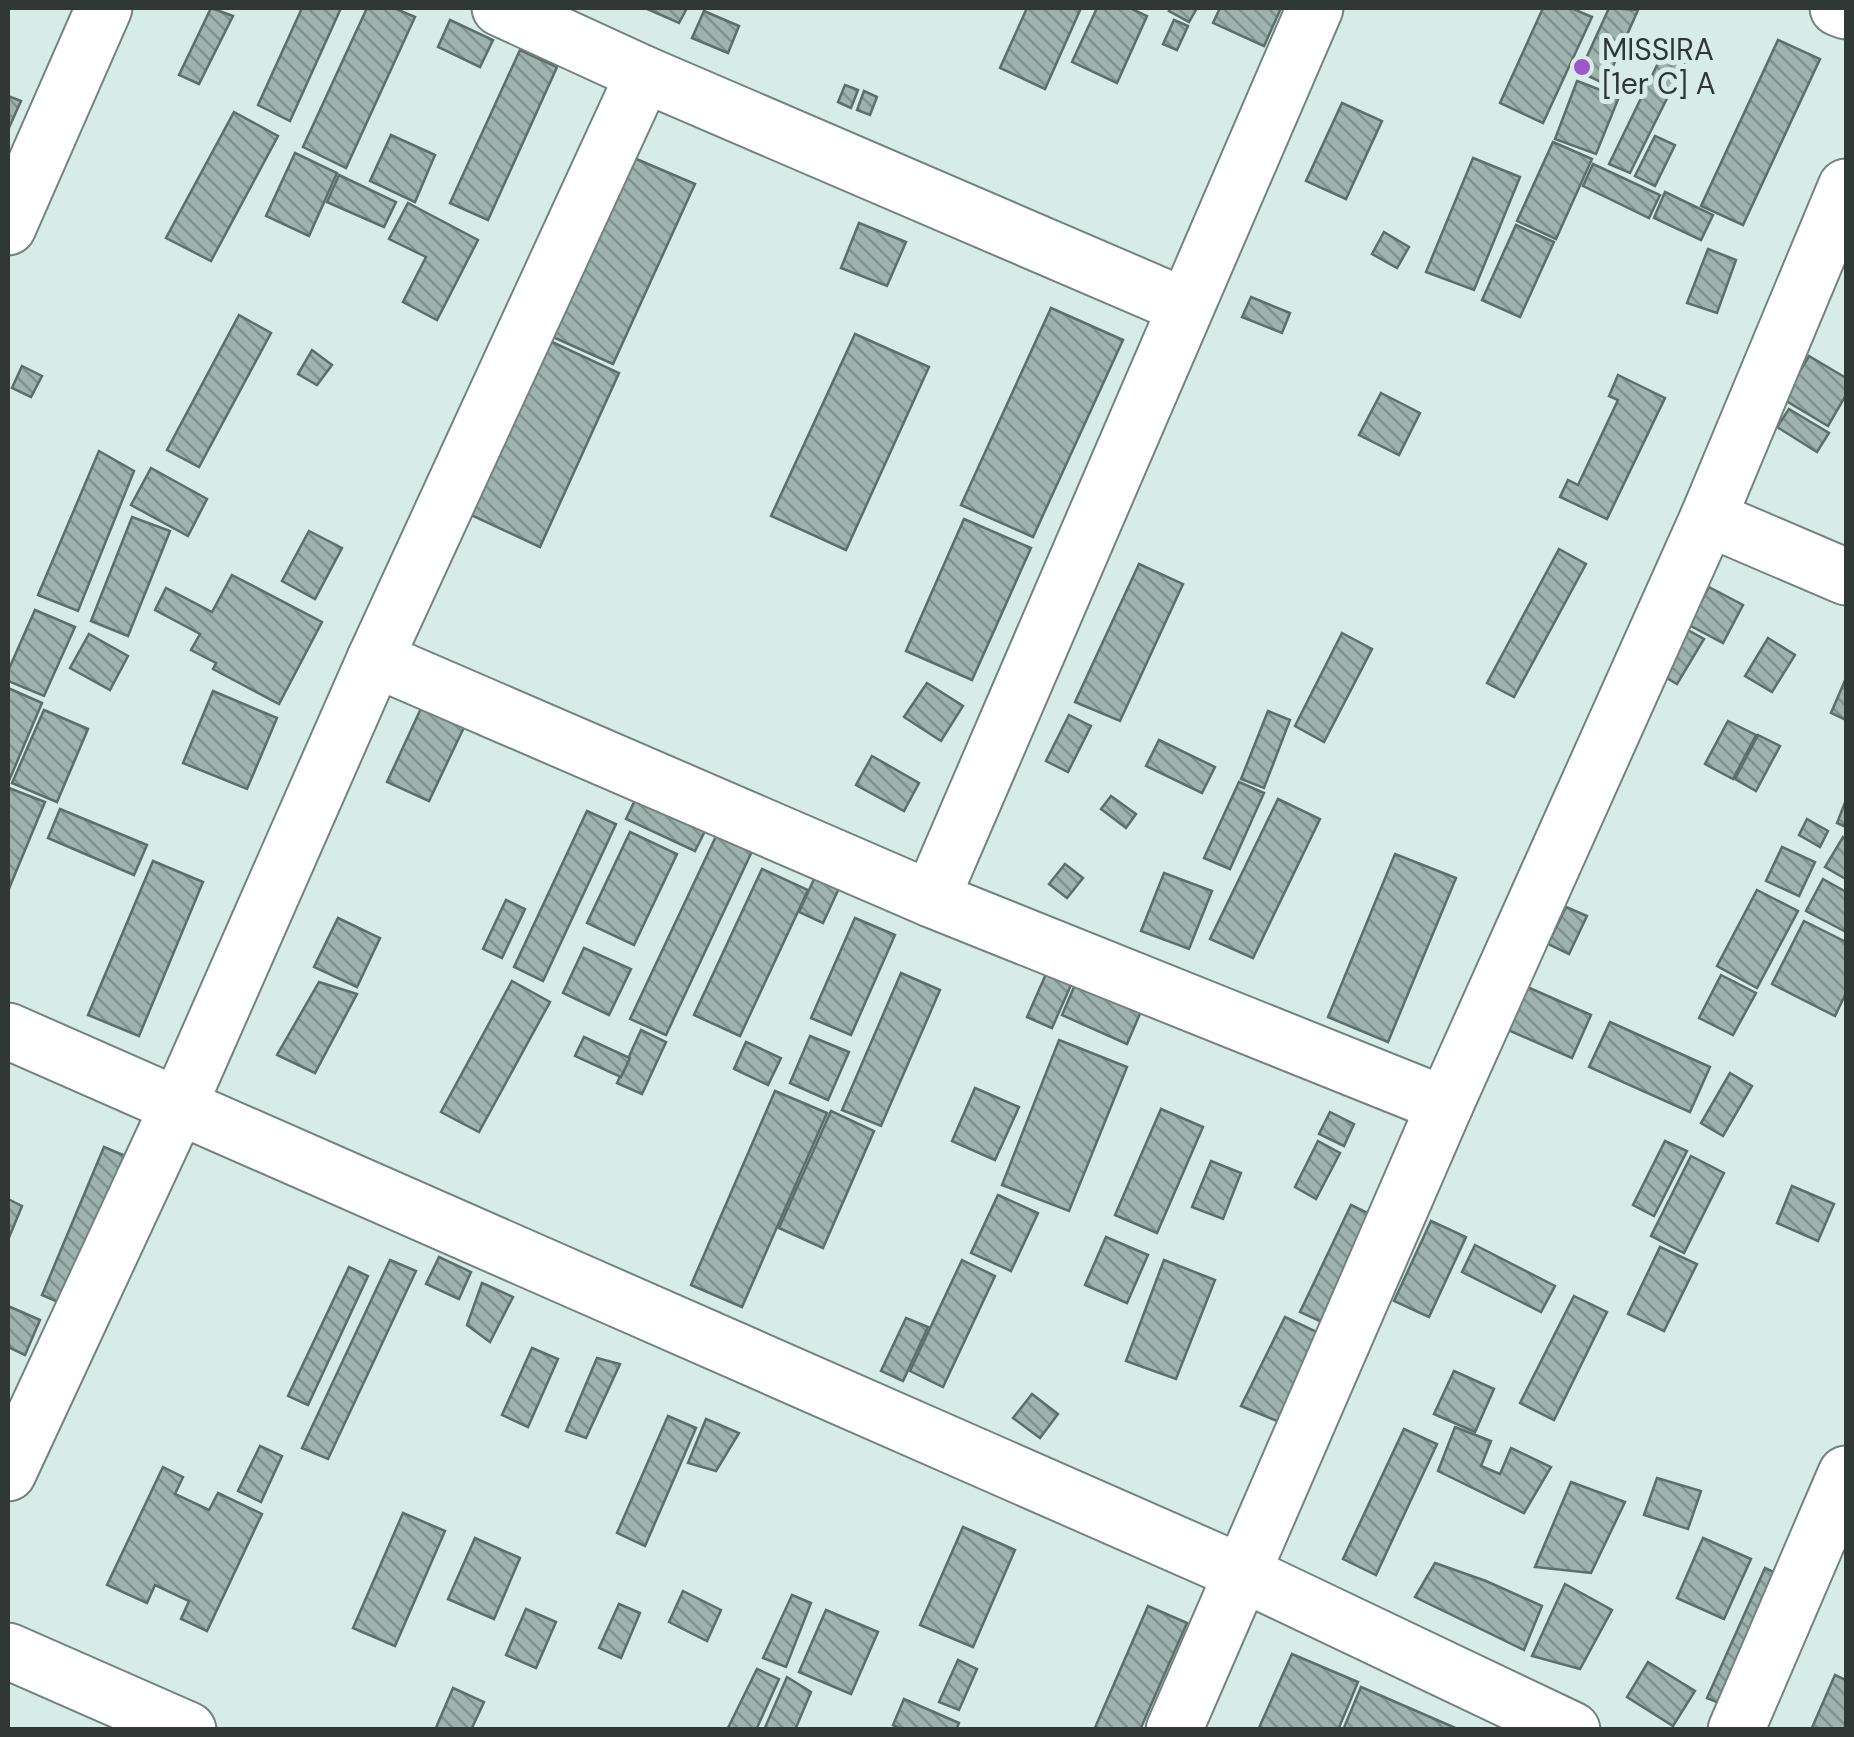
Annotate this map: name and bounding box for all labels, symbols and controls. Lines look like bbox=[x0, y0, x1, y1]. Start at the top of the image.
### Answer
place label: MISSIRA [1er C] A bbox=[1602, 30, 1716, 103]
marker: MISSIRA [1er C] A bbox=[1571, 56, 1593, 78]

